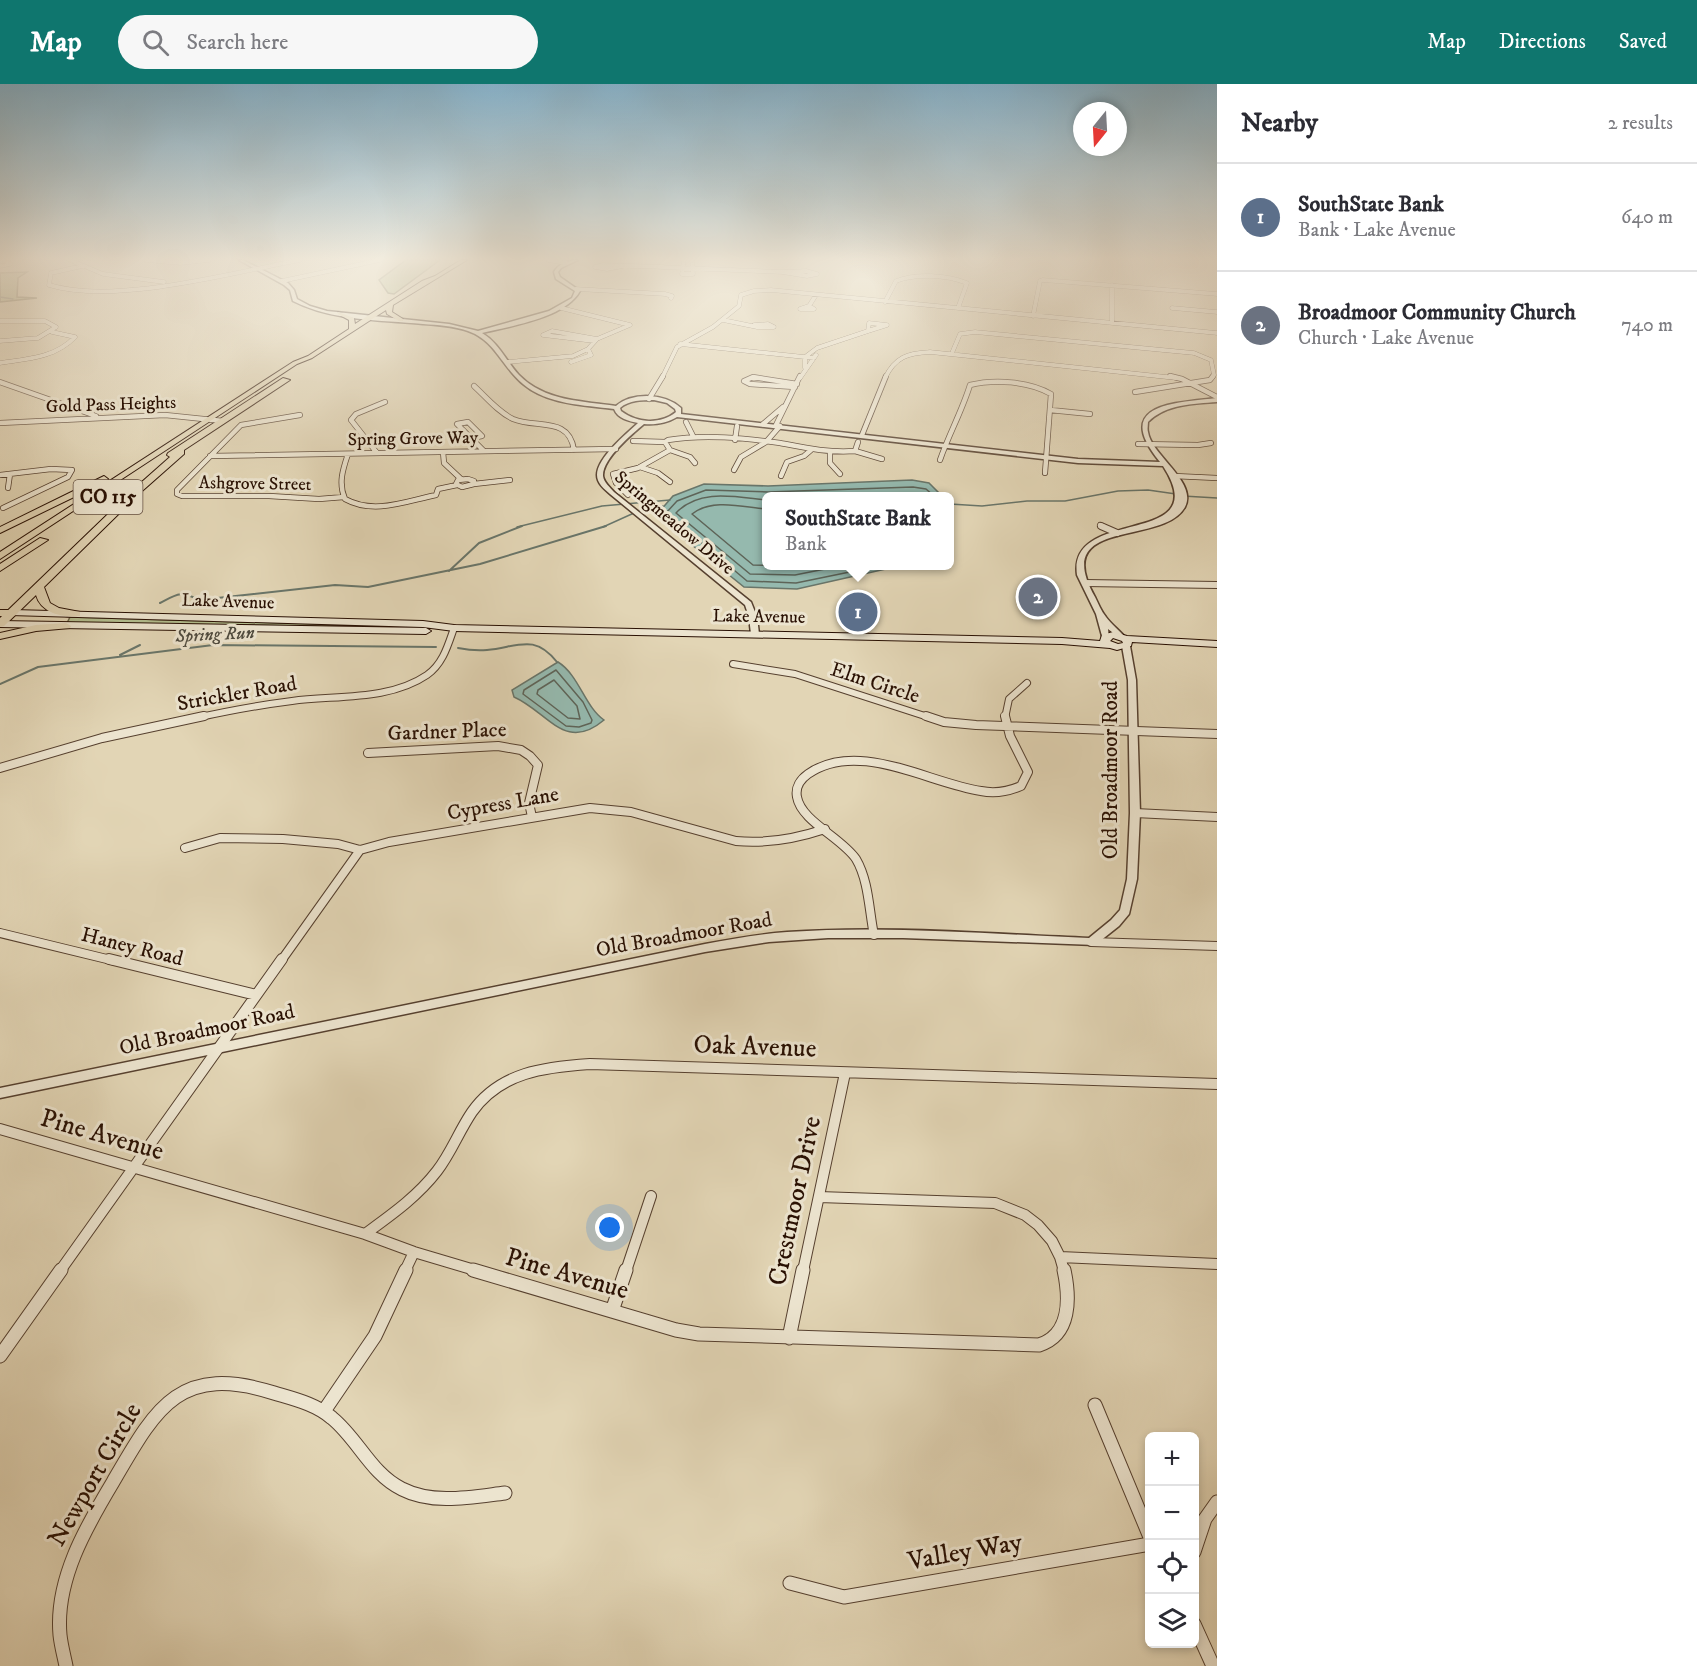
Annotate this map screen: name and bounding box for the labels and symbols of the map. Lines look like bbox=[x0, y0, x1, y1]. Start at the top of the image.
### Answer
north arrow bbox=[1073, 102, 1127, 156]
street label: Gold Pass Heights bbox=[45, 392, 177, 418]
street label: Spring Grove Way bbox=[348, 427, 479, 451]
street label: Springmeadow Drive bbox=[610, 466, 738, 580]
street label: Ashgrove Street bbox=[198, 472, 312, 496]
road number: CO 115 bbox=[74, 480, 142, 514]
pin: 2 bbox=[1018, 574, 1058, 620]
street label: Lake Avenue bbox=[181, 589, 275, 615]
pin: 1 bbox=[838, 590, 878, 634]
street label: Lake Avenue bbox=[713, 605, 805, 629]
water label: Spring Run bbox=[174, 622, 255, 648]
street label: Elm Circle bbox=[827, 656, 923, 710]
street label: Strickler Road bbox=[175, 671, 299, 717]
street label: Old Broadmoor Road bbox=[1098, 680, 1124, 859]
street label: Gardner Place bbox=[387, 717, 507, 747]
street label: Cypress Lane bbox=[445, 781, 561, 827]
street label: Old Broadmoor Road bbox=[594, 907, 775, 963]
street label: Haney Road bbox=[78, 922, 186, 972]
street label: Old Broadmoor Road bbox=[117, 999, 297, 1061]
street label: Oak Avenue bbox=[693, 1028, 817, 1066]
street label: Pine Avenue bbox=[37, 1102, 167, 1168]
street label: Crestmoor Drive bbox=[761, 1113, 829, 1289]
your location bbox=[595, 1213, 624, 1242]
street label: Pine Avenue bbox=[502, 1241, 632, 1307]
street label: Newport Circle bbox=[41, 1397, 149, 1553]
street label: Valley Way bbox=[904, 1526, 1025, 1578]

